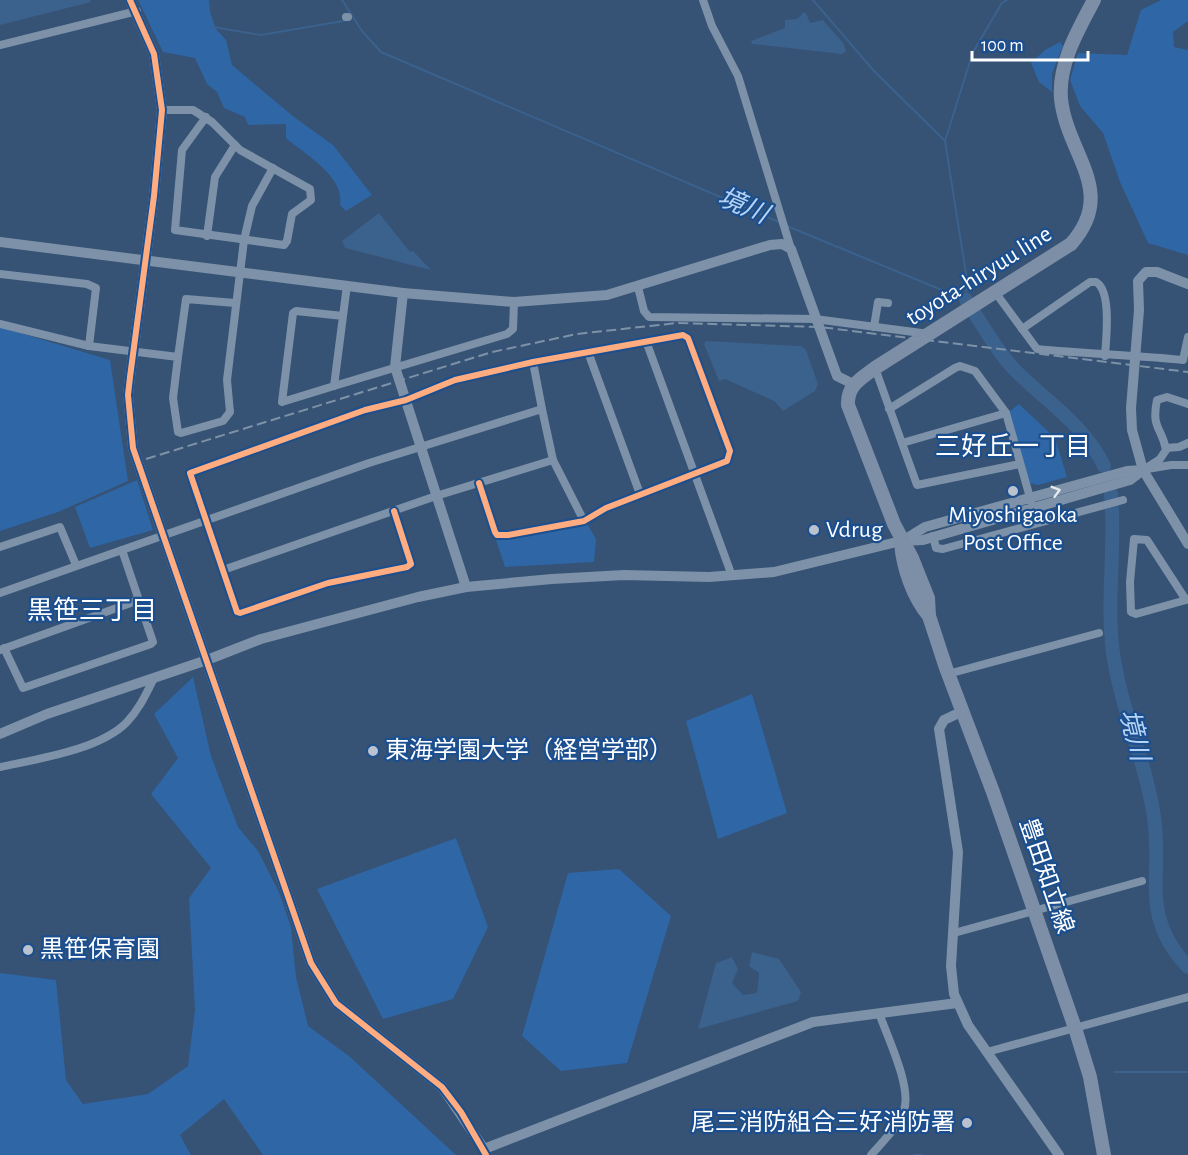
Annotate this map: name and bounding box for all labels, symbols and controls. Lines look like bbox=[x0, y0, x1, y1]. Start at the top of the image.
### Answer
scale bar bbox=[972, 24, 1088, 62]
text: 100 m bbox=[981, 37, 1024, 55]
water label: 境川 bbox=[714, 183, 775, 229]
street label: toyota-hiryuu line bbox=[902, 222, 1056, 330]
district label: 三好丘一丁目 bbox=[935, 432, 1091, 460]
marker: Miyoshigaoka Post Office bbox=[1006, 484, 1020, 498]
one-way arrow bbox=[1051, 485, 1061, 498]
place label: Miyoshigaoka Post Office bbox=[948, 503, 1078, 555]
place label: Vdrug bbox=[826, 518, 883, 542]
marker: Vdrug bbox=[807, 523, 821, 537]
district label: 黒笹三丁目 bbox=[27, 596, 157, 624]
water label: 境川 bbox=[1115, 706, 1155, 766]
place label: 東海学園大学（経営学部） bbox=[385, 737, 673, 763]
marker: 東海学園大学（経営学部） bbox=[366, 744, 380, 758]
street label: 豊田知立線 bbox=[1015, 815, 1079, 937]
place label: 黒笹保育園 bbox=[40, 936, 160, 962]
marker: 黒笹保育園 bbox=[21, 943, 35, 957]
place label: 尾三消防組合三好消防署 bbox=[691, 1109, 955, 1135]
marker: 尾三消防組合三好消防署 bbox=[960, 1116, 974, 1130]

